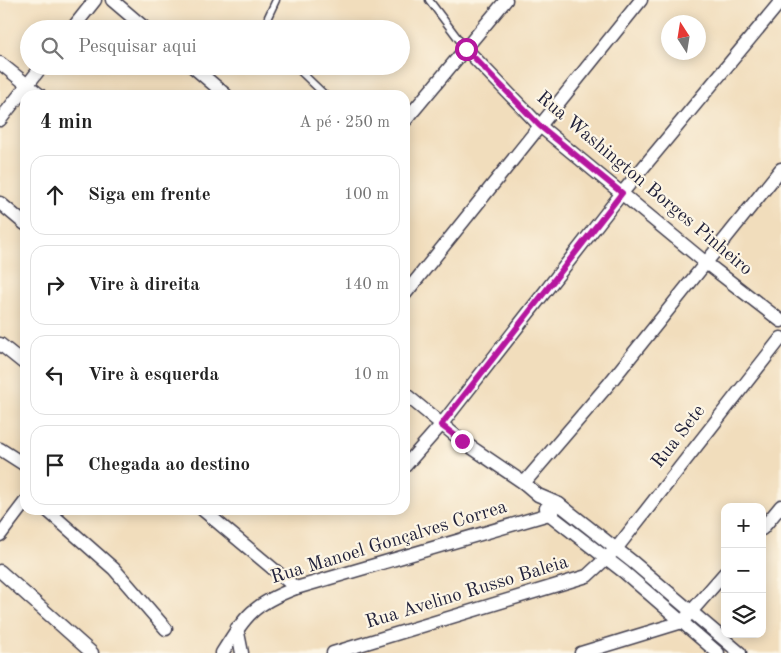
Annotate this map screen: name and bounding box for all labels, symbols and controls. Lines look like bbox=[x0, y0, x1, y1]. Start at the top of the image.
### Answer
north arrow bbox=[661, 15, 706, 60]
search box bbox=[20, 20, 410, 75]
icon: search bbox=[38, 34, 66, 62]
text: Pesquisar aqui bbox=[78, 38, 197, 57]
route start bbox=[455, 38, 478, 61]
street label: Rua Washington Borges Pinheiro bbox=[533, 88, 755, 280]
text: 4 min bbox=[40, 112, 93, 133]
text: A pé · 250 m bbox=[299, 115, 390, 131]
icon: ahead bbox=[41, 181, 69, 209]
text: Siga em frente bbox=[88, 186, 211, 205]
text: 100 m bbox=[344, 187, 389, 203]
icon: right bbox=[41, 271, 69, 299]
text: Vire à direita bbox=[88, 276, 200, 295]
text: 140 m bbox=[344, 277, 389, 293]
icon: left bbox=[41, 361, 69, 389]
text: Vire à esquerda bbox=[88, 366, 219, 385]
text: 10 m bbox=[353, 367, 389, 383]
street label: Rua Sete bbox=[649, 402, 709, 472]
route end bbox=[451, 430, 474, 453]
icon: arrive bbox=[41, 451, 69, 479]
text: Chegada ao destino bbox=[88, 456, 250, 475]
street label: Rua Manoel Gonçalves Correa bbox=[269, 498, 510, 588]
map controls bbox=[721, 503, 766, 638]
button: + bbox=[721, 503, 766, 548]
button: − bbox=[721, 548, 766, 593]
street label: Rua Avelino Russo Baleia bbox=[363, 553, 571, 633]
button: layers bbox=[721, 593, 766, 638]

